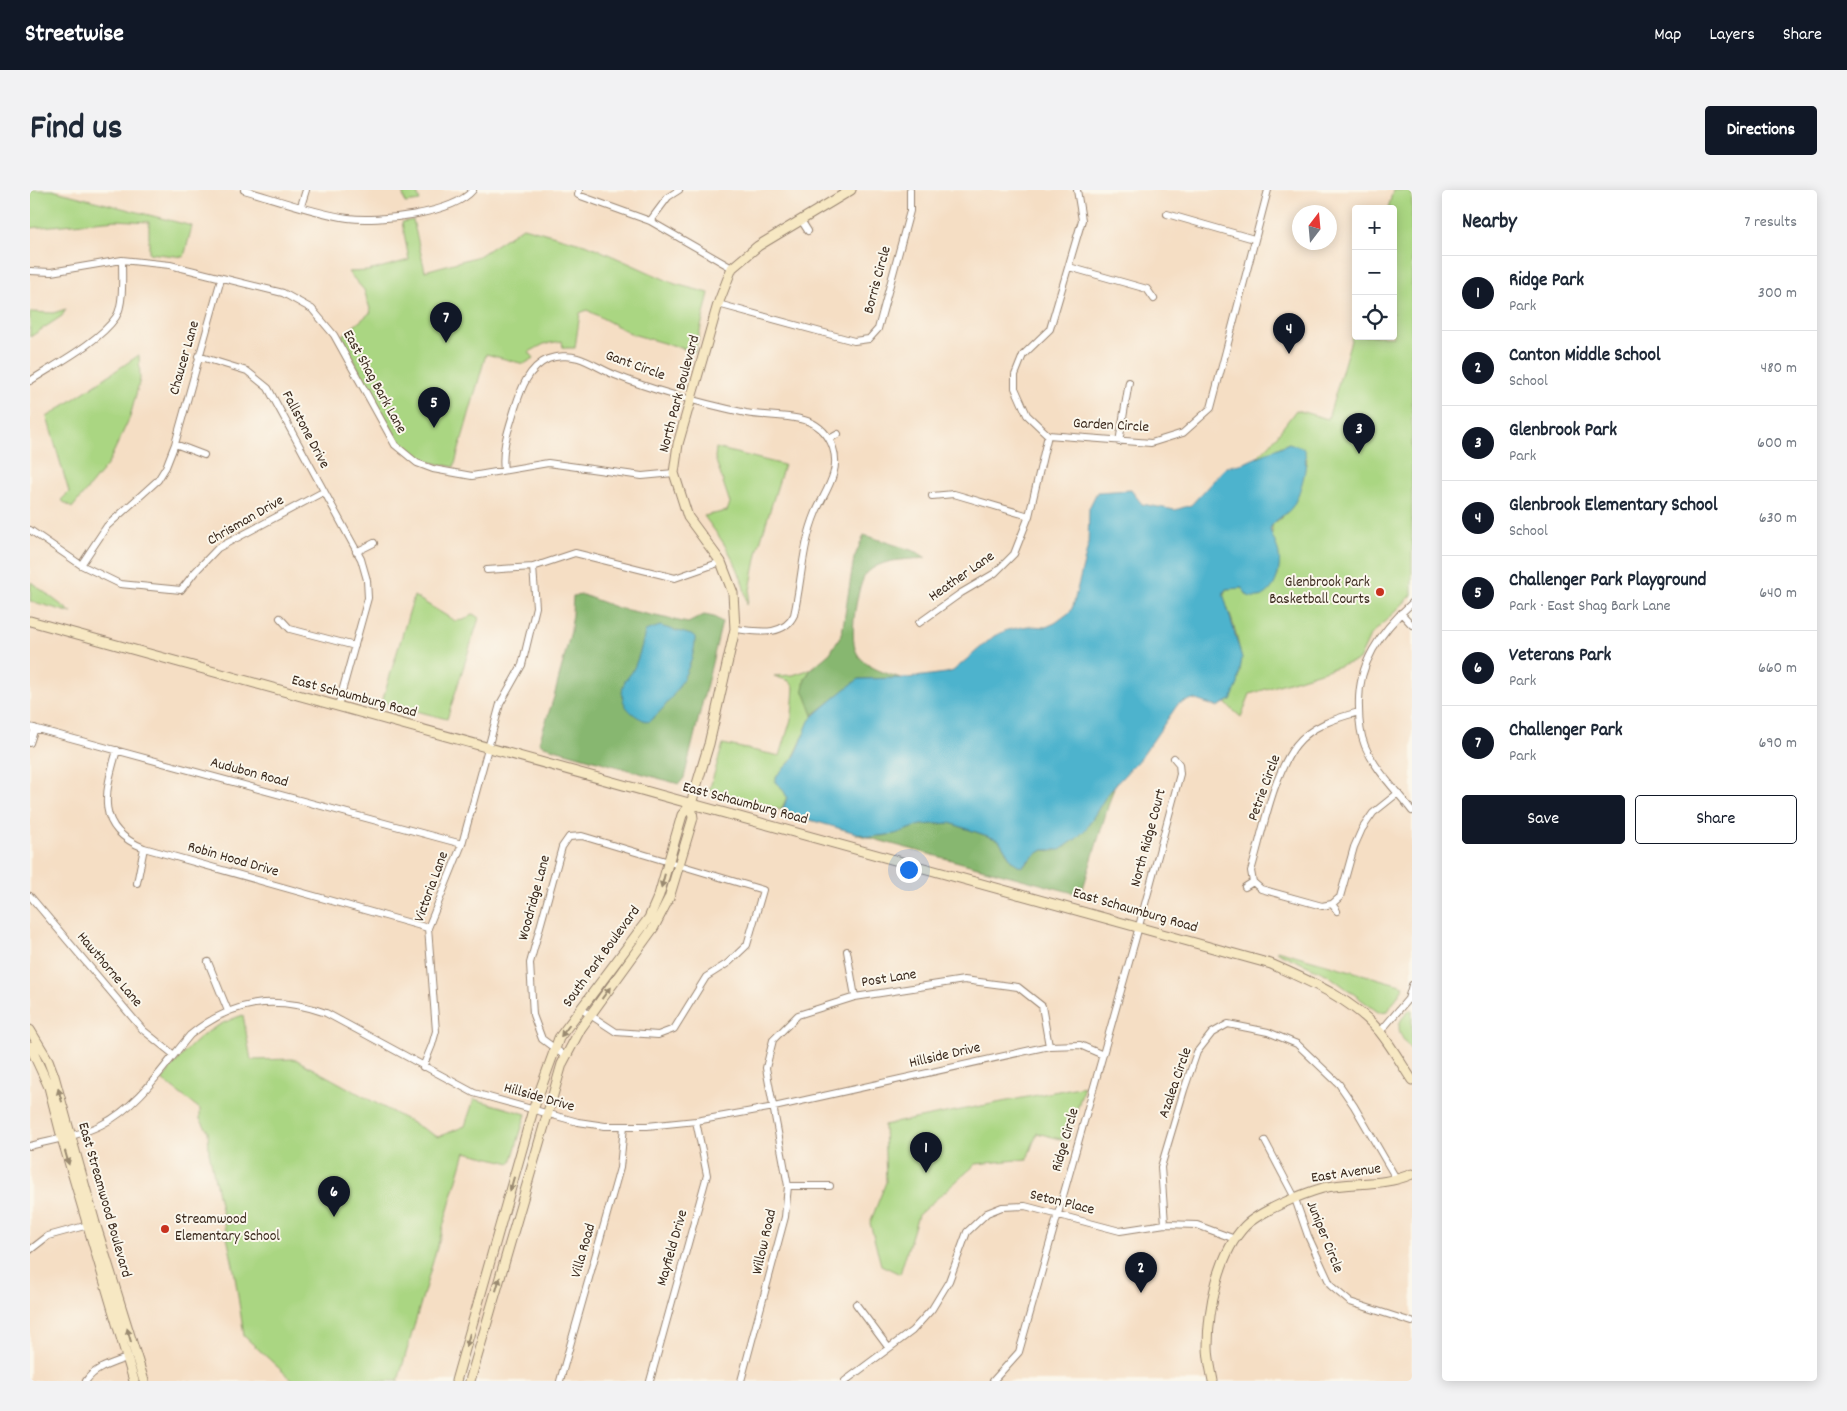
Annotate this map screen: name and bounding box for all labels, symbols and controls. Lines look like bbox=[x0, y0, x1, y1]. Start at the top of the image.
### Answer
text: Streetwise bbox=[25, 18, 124, 52]
text: Map bbox=[1654, 23, 1681, 48]
text: Layers bbox=[1709, 23, 1755, 48]
text: Share bbox=[1783, 23, 1822, 48]
text: Find us bbox=[30, 105, 122, 155]
button: Directions bbox=[1705, 106, 1817, 155]
north arrow bbox=[1292, 205, 1337, 250]
map controls bbox=[1352, 205, 1397, 340]
button: + bbox=[1352, 205, 1397, 250]
text: Nearby bbox=[1462, 208, 1517, 238]
text: 7 results bbox=[1744, 211, 1797, 234]
street label: Borris Circle bbox=[858, 243, 898, 316]
button: − bbox=[1352, 250, 1397, 295]
text: Ridge Park bbox=[1509, 268, 1584, 295]
text: 1 bbox=[1476, 282, 1480, 305]
text: 300 m bbox=[1758, 282, 1797, 305]
button: locate bbox=[1352, 295, 1397, 340]
text: Park bbox=[1509, 295, 1536, 318]
pin: 7 bbox=[430, 302, 462, 343]
pin: 4 bbox=[1273, 313, 1305, 354]
street label: Chaucer Lane bbox=[164, 318, 206, 398]
street label: East Shag Bark Lane bbox=[336, 326, 412, 438]
street label: North Park Boulevard bbox=[654, 333, 706, 455]
text: Canton Middle School bbox=[1509, 343, 1661, 370]
street label: Gant Circle bbox=[602, 345, 668, 387]
text: 2 bbox=[1475, 357, 1482, 380]
text: 480 m bbox=[1761, 357, 1797, 380]
text: School bbox=[1509, 370, 1548, 393]
street label: Fallstone Drive bbox=[275, 387, 335, 473]
pin: 5 bbox=[418, 387, 450, 428]
street label: Garden Circle bbox=[1072, 413, 1150, 439]
pin: 3 bbox=[1343, 413, 1375, 454]
text: Glenbrook Park bbox=[1509, 418, 1617, 445]
text: 3 bbox=[1474, 432, 1482, 455]
text: 600 m bbox=[1757, 432, 1797, 455]
text: Park bbox=[1509, 445, 1536, 468]
street label: Chrisman Drive bbox=[203, 490, 289, 552]
text: Glenbrook Elementary School bbox=[1509, 493, 1717, 520]
text: 4 bbox=[1475, 507, 1481, 530]
text: 630 m bbox=[1759, 507, 1797, 530]
text: School bbox=[1509, 520, 1548, 543]
street label: Heather Lane bbox=[925, 546, 1000, 608]
text: Challenger Park Playground bbox=[1509, 568, 1706, 595]
place label: Glenbrook Park Basketball Courts bbox=[1269, 572, 1370, 611]
text: 5 bbox=[1474, 582, 1482, 605]
text: 640 m bbox=[1759, 582, 1797, 605]
marker: Glenbrook Park Basketball Courts bbox=[1374, 586, 1386, 598]
text: Park · East Shag Bark Lane bbox=[1509, 595, 1671, 618]
text: Veterans Park bbox=[1509, 643, 1611, 670]
text: 6 bbox=[1474, 657, 1482, 680]
text: 660 m bbox=[1758, 657, 1797, 680]
street label: East Schaumburg Road bbox=[289, 670, 419, 724]
text: Park bbox=[1509, 670, 1536, 693]
text: Challenger Park bbox=[1509, 718, 1623, 745]
text: 7 bbox=[1475, 732, 1481, 755]
text: 690 m bbox=[1758, 732, 1797, 755]
text: Park bbox=[1509, 745, 1536, 768]
street label: Petrie Circle bbox=[1243, 751, 1287, 824]
street label: Audubon Road bbox=[208, 752, 290, 794]
street label: East Schaumburg Road bbox=[680, 777, 810, 831]
street label: North Ridge Court bbox=[1125, 786, 1173, 890]
button: Save bbox=[1462, 795, 1625, 844]
button: Share bbox=[1635, 795, 1797, 844]
street label: Robin Hood Drive bbox=[185, 836, 282, 884]
street label: Victoria Lane bbox=[409, 848, 455, 925]
street label: Woodridge Lane bbox=[513, 852, 557, 943]
your location bbox=[896, 857, 922, 883]
one-way arrow bbox=[659, 874, 667, 889]
street label: East Schaumburg Road bbox=[1070, 883, 1200, 939]
street label: South Park Boulevard bbox=[558, 902, 646, 1012]
street label: Hawthorne Lane bbox=[71, 927, 147, 1013]
street label: Post Lane bbox=[860, 964, 919, 994]
one-way arrow bbox=[601, 986, 611, 999]
one-way arrow bbox=[560, 1024, 570, 1038]
street label: Hillside Drive bbox=[907, 1037, 983, 1075]
street label: Azalea Circle bbox=[1154, 1044, 1198, 1121]
street label: Hillside Drive bbox=[501, 1077, 577, 1119]
one-way arrow bbox=[55, 1087, 63, 1102]
street label: Ridge Circle bbox=[1046, 1105, 1086, 1175]
street label: East Streamwood Boulevard bbox=[71, 1120, 137, 1280]
pin: 1 bbox=[910, 1132, 942, 1173]
one-way arrow bbox=[64, 1151, 72, 1166]
street label: East Avenue bbox=[1310, 1158, 1383, 1190]
pin: 6 bbox=[318, 1176, 350, 1217]
one-way arrow bbox=[508, 1176, 516, 1191]
street label: Seton Place bbox=[1027, 1184, 1097, 1222]
street label: Juniper Circle bbox=[1300, 1198, 1349, 1277]
street label: Mayfield Drive bbox=[652, 1207, 694, 1289]
street label: Willow Road bbox=[747, 1207, 783, 1277]
place label: Streamwood Elementary School bbox=[175, 1209, 280, 1248]
street label: Villa Road bbox=[566, 1221, 602, 1281]
marker: Streamwood Elementary School bbox=[159, 1223, 171, 1235]
pin: 2 bbox=[1125, 1252, 1157, 1293]
one-way arrow bbox=[495, 1276, 503, 1291]
one-way arrow bbox=[125, 1327, 133, 1342]
one-way arrow bbox=[463, 1333, 471, 1348]

